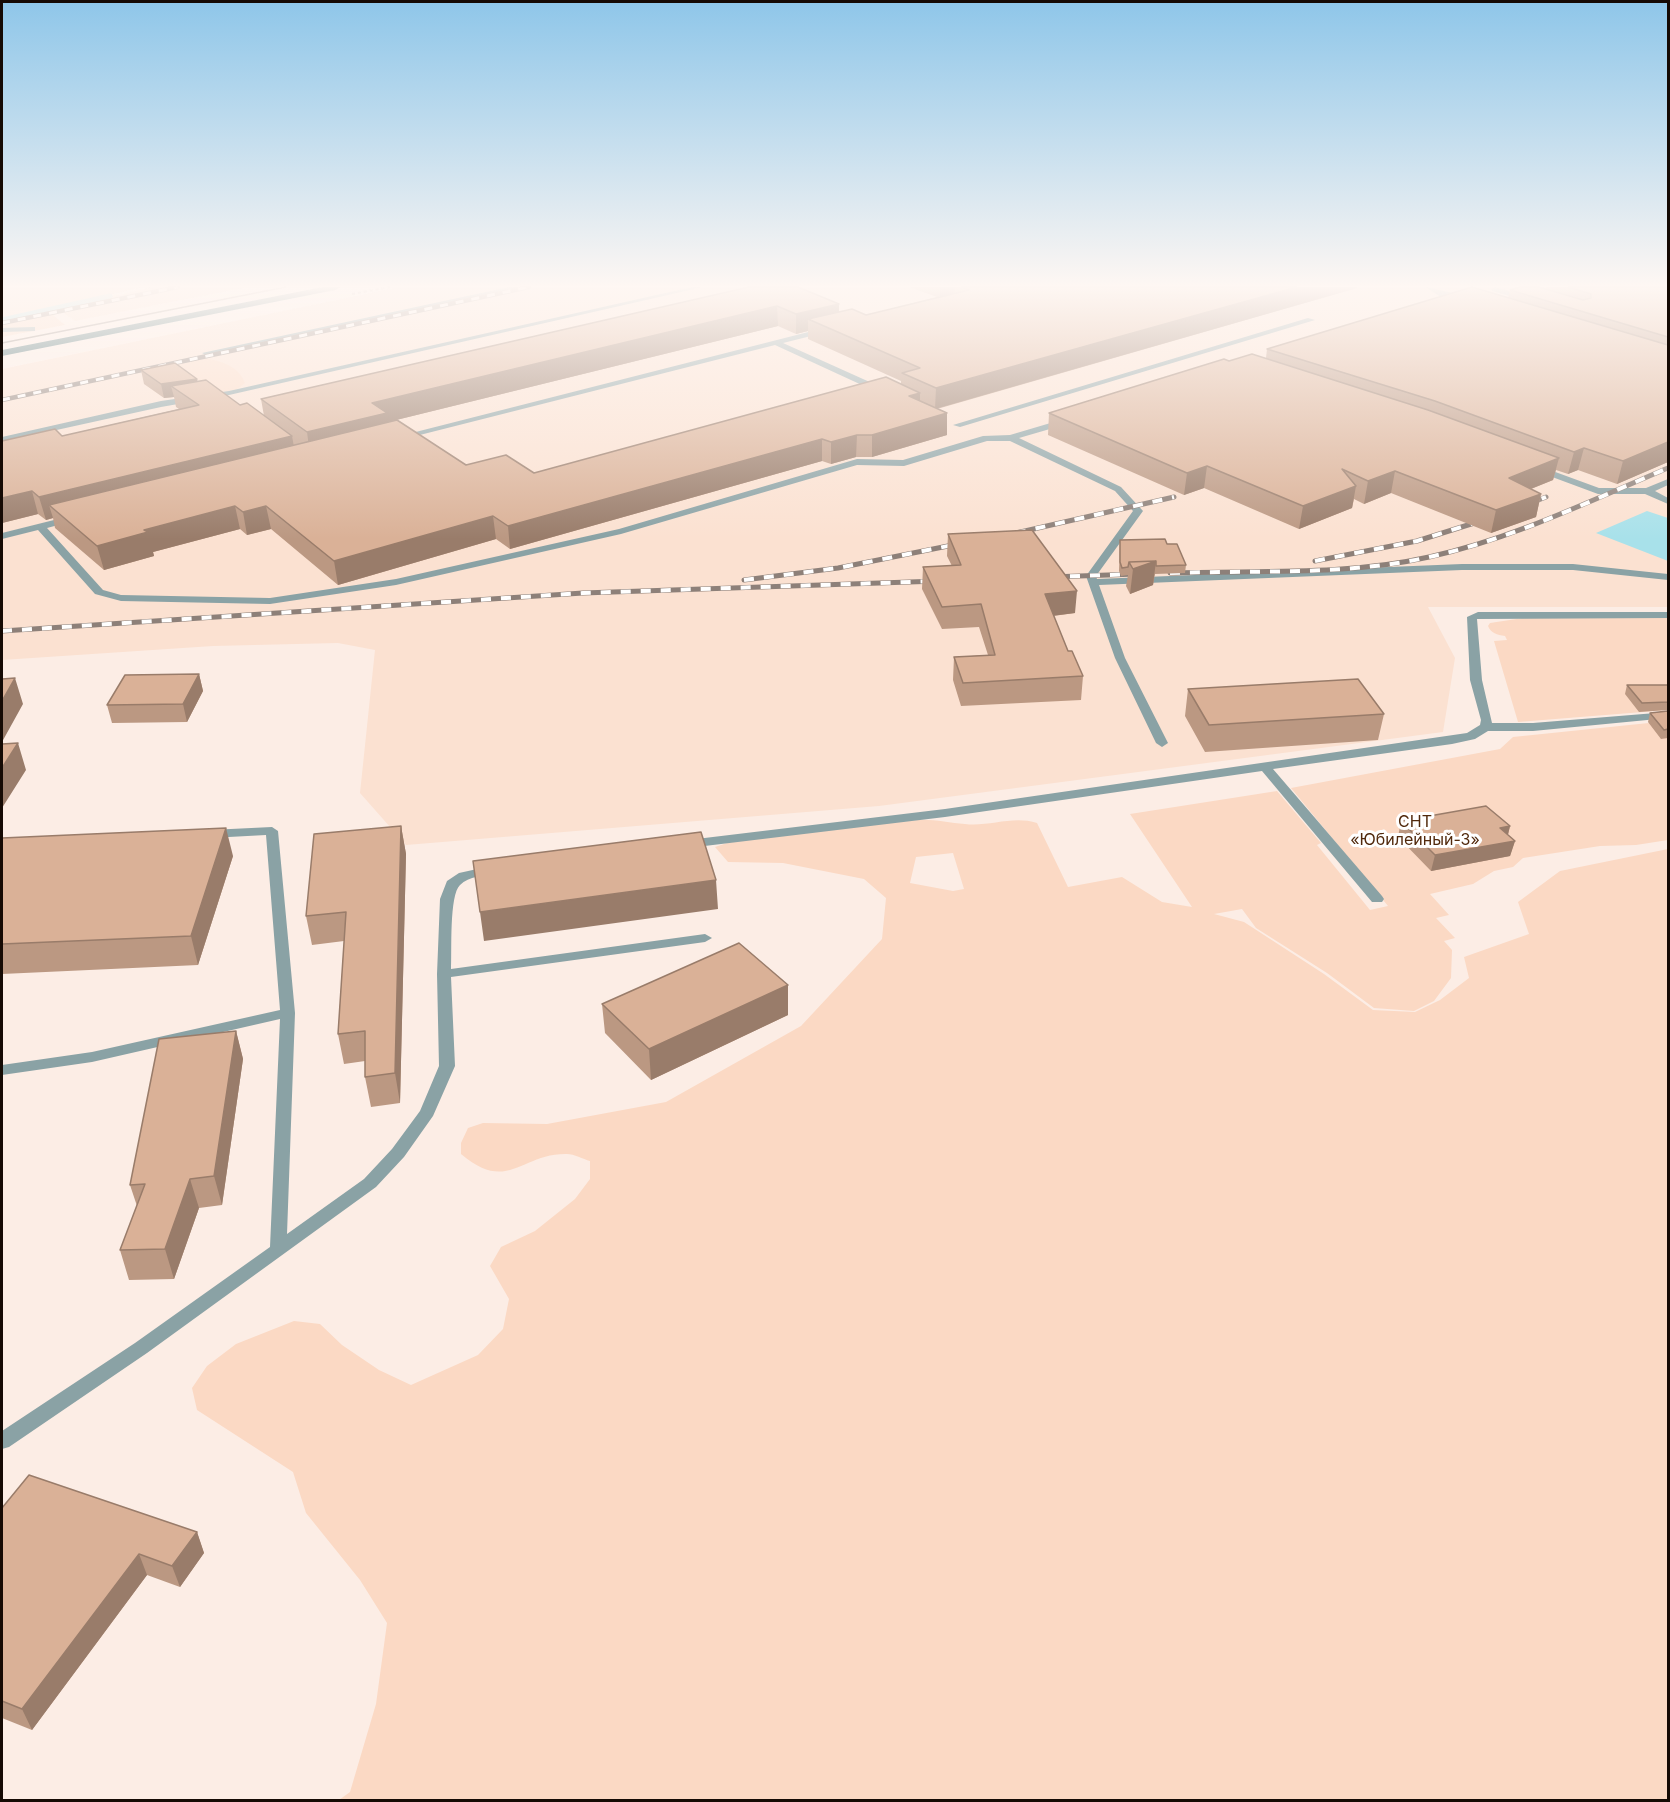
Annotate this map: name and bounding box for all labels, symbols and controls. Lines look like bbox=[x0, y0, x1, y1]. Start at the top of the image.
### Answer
park label: СНТ «Юбилейный-3» bbox=[1350, 812, 1480, 850]

